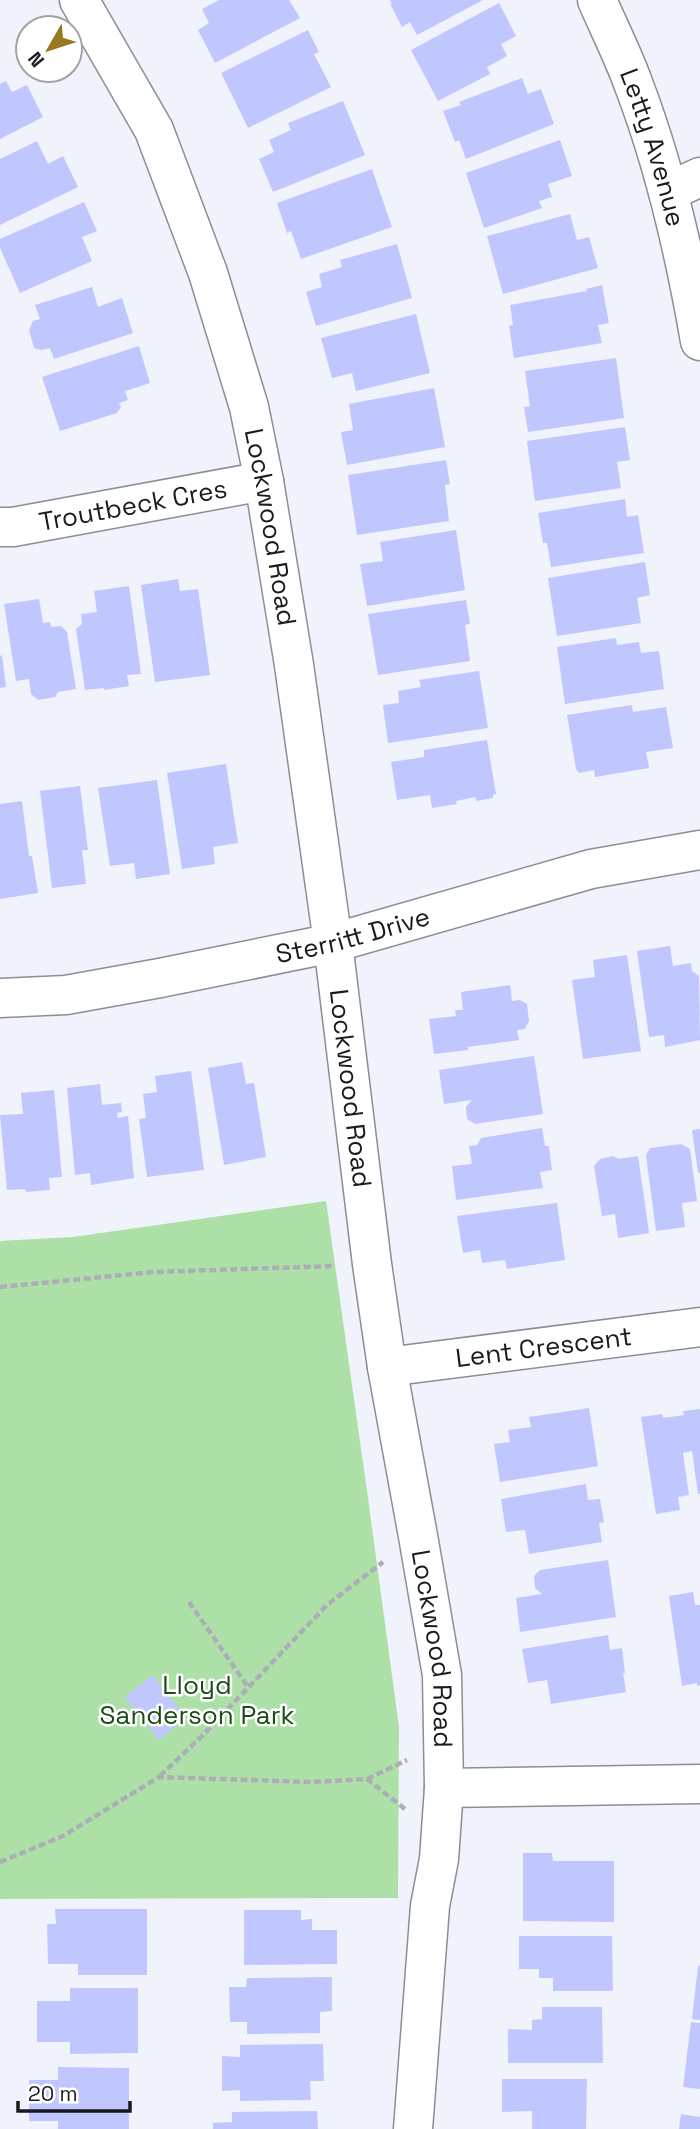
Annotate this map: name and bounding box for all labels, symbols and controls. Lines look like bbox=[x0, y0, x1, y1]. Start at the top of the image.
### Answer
north arrow bbox=[14, 14, 84, 84]
text: N bbox=[22, 47, 50, 72]
street label: Letty Avenue bbox=[612, 63, 693, 230]
street label: Lockwood Road bbox=[237, 425, 304, 628]
street label: Troutbeck Cres bbox=[36, 471, 230, 539]
street label: Sterritt Drive bbox=[273, 899, 434, 971]
street label: Lockwood Road bbox=[322, 987, 380, 1189]
street label: Lent Crescent bbox=[454, 1319, 634, 1375]
street label: Lockwood Road bbox=[404, 1547, 460, 1748]
park label: Lloyd Sanderson Park bbox=[100, 1668, 294, 1732]
scale bar bbox=[18, 2070, 130, 2114]
text: 20 m bbox=[28, 2080, 78, 2107]

